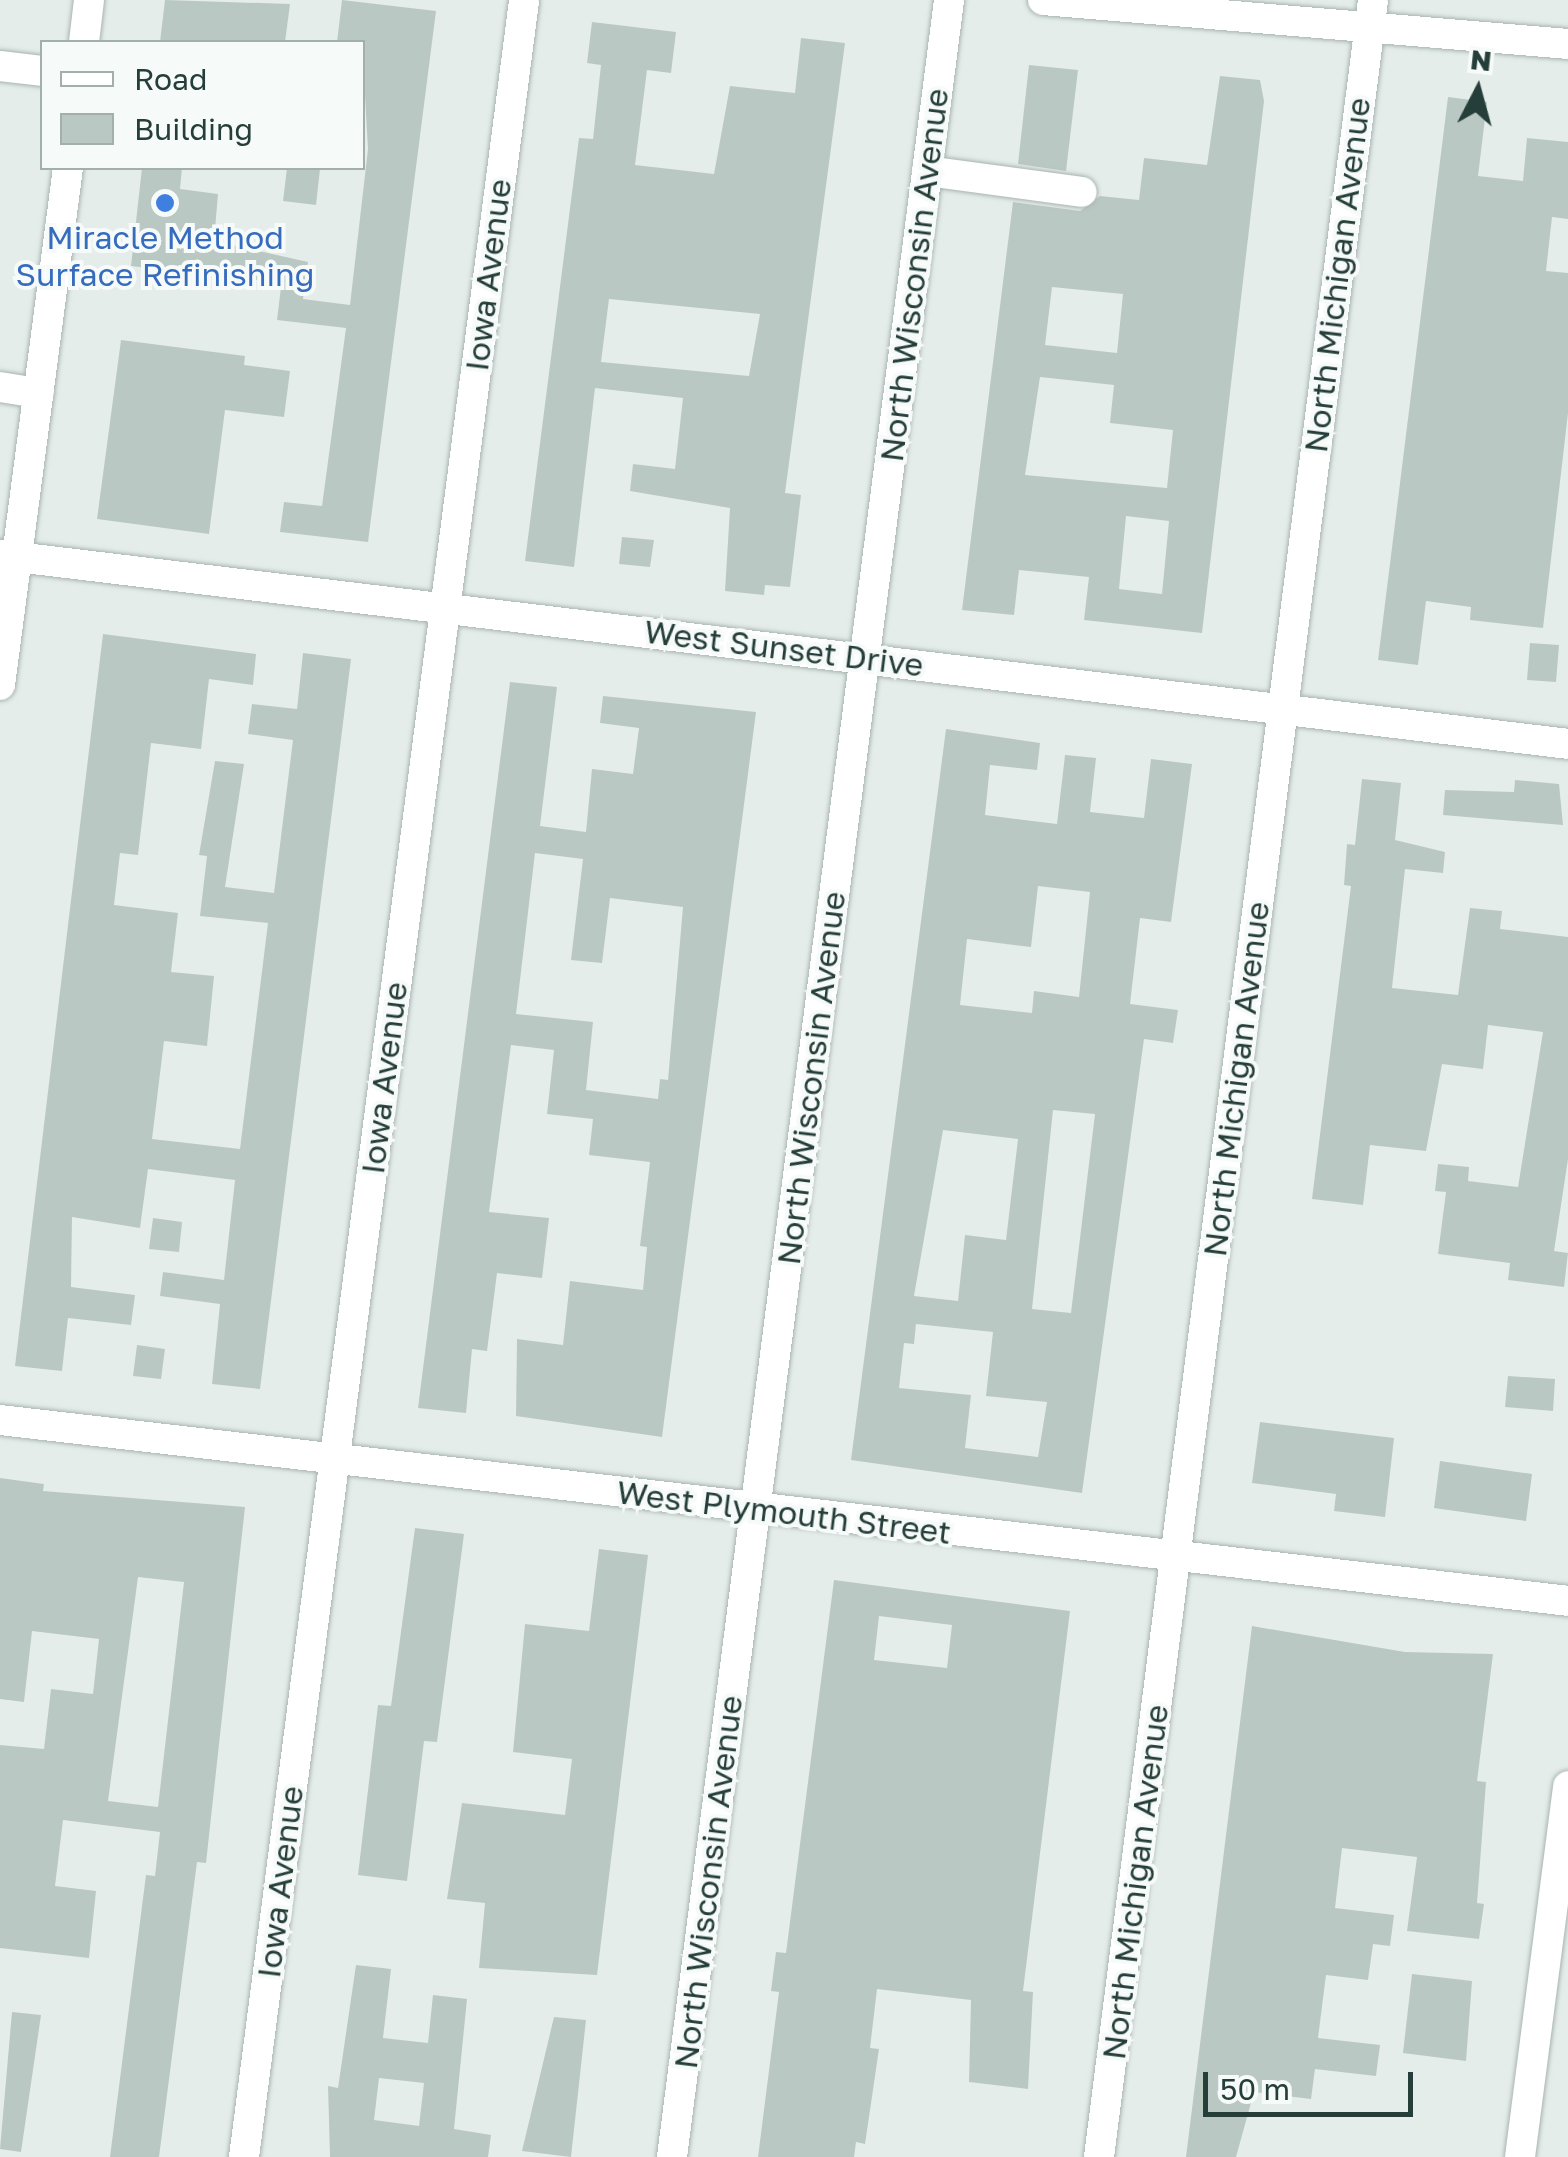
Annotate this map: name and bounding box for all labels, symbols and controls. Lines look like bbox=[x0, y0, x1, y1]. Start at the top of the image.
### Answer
legend bbox=[40, 40, 365, 170]
north arrow bbox=[1428, 40, 1528, 140]
text: N bbox=[1469, 42, 1493, 77]
text: Road bbox=[134, 61, 208, 97]
street label: North Wisconsin Avenue bbox=[872, 86, 956, 464]
street label: North Michigan Avenue bbox=[1296, 95, 1378, 455]
text: Building bbox=[134, 111, 253, 147]
street label: Iowa Avenue bbox=[457, 177, 519, 373]
marker: Miracle Method Surface Refinishing bbox=[154, 192, 176, 214]
place label: Miracle Method Surface Refinishing bbox=[16, 219, 314, 294]
street label: West Sunset Drive bbox=[642, 612, 926, 684]
street label: North Wisconsin Avenue bbox=[769, 889, 853, 1267]
street label: North Michigan Avenue bbox=[1195, 899, 1277, 1259]
street label: Iowa Avenue bbox=[353, 980, 415, 1176]
street label: West Plymouth Street bbox=[615, 1472, 953, 1552]
street label: North Wisconsin Avenue bbox=[666, 1693, 750, 2071]
street label: North Michigan Avenue bbox=[1094, 1702, 1176, 2062]
street label: Iowa Avenue bbox=[249, 1784, 311, 1980]
scale bar bbox=[1208, 2052, 1418, 2114]
text: 50 m bbox=[1220, 2071, 1290, 2107]

